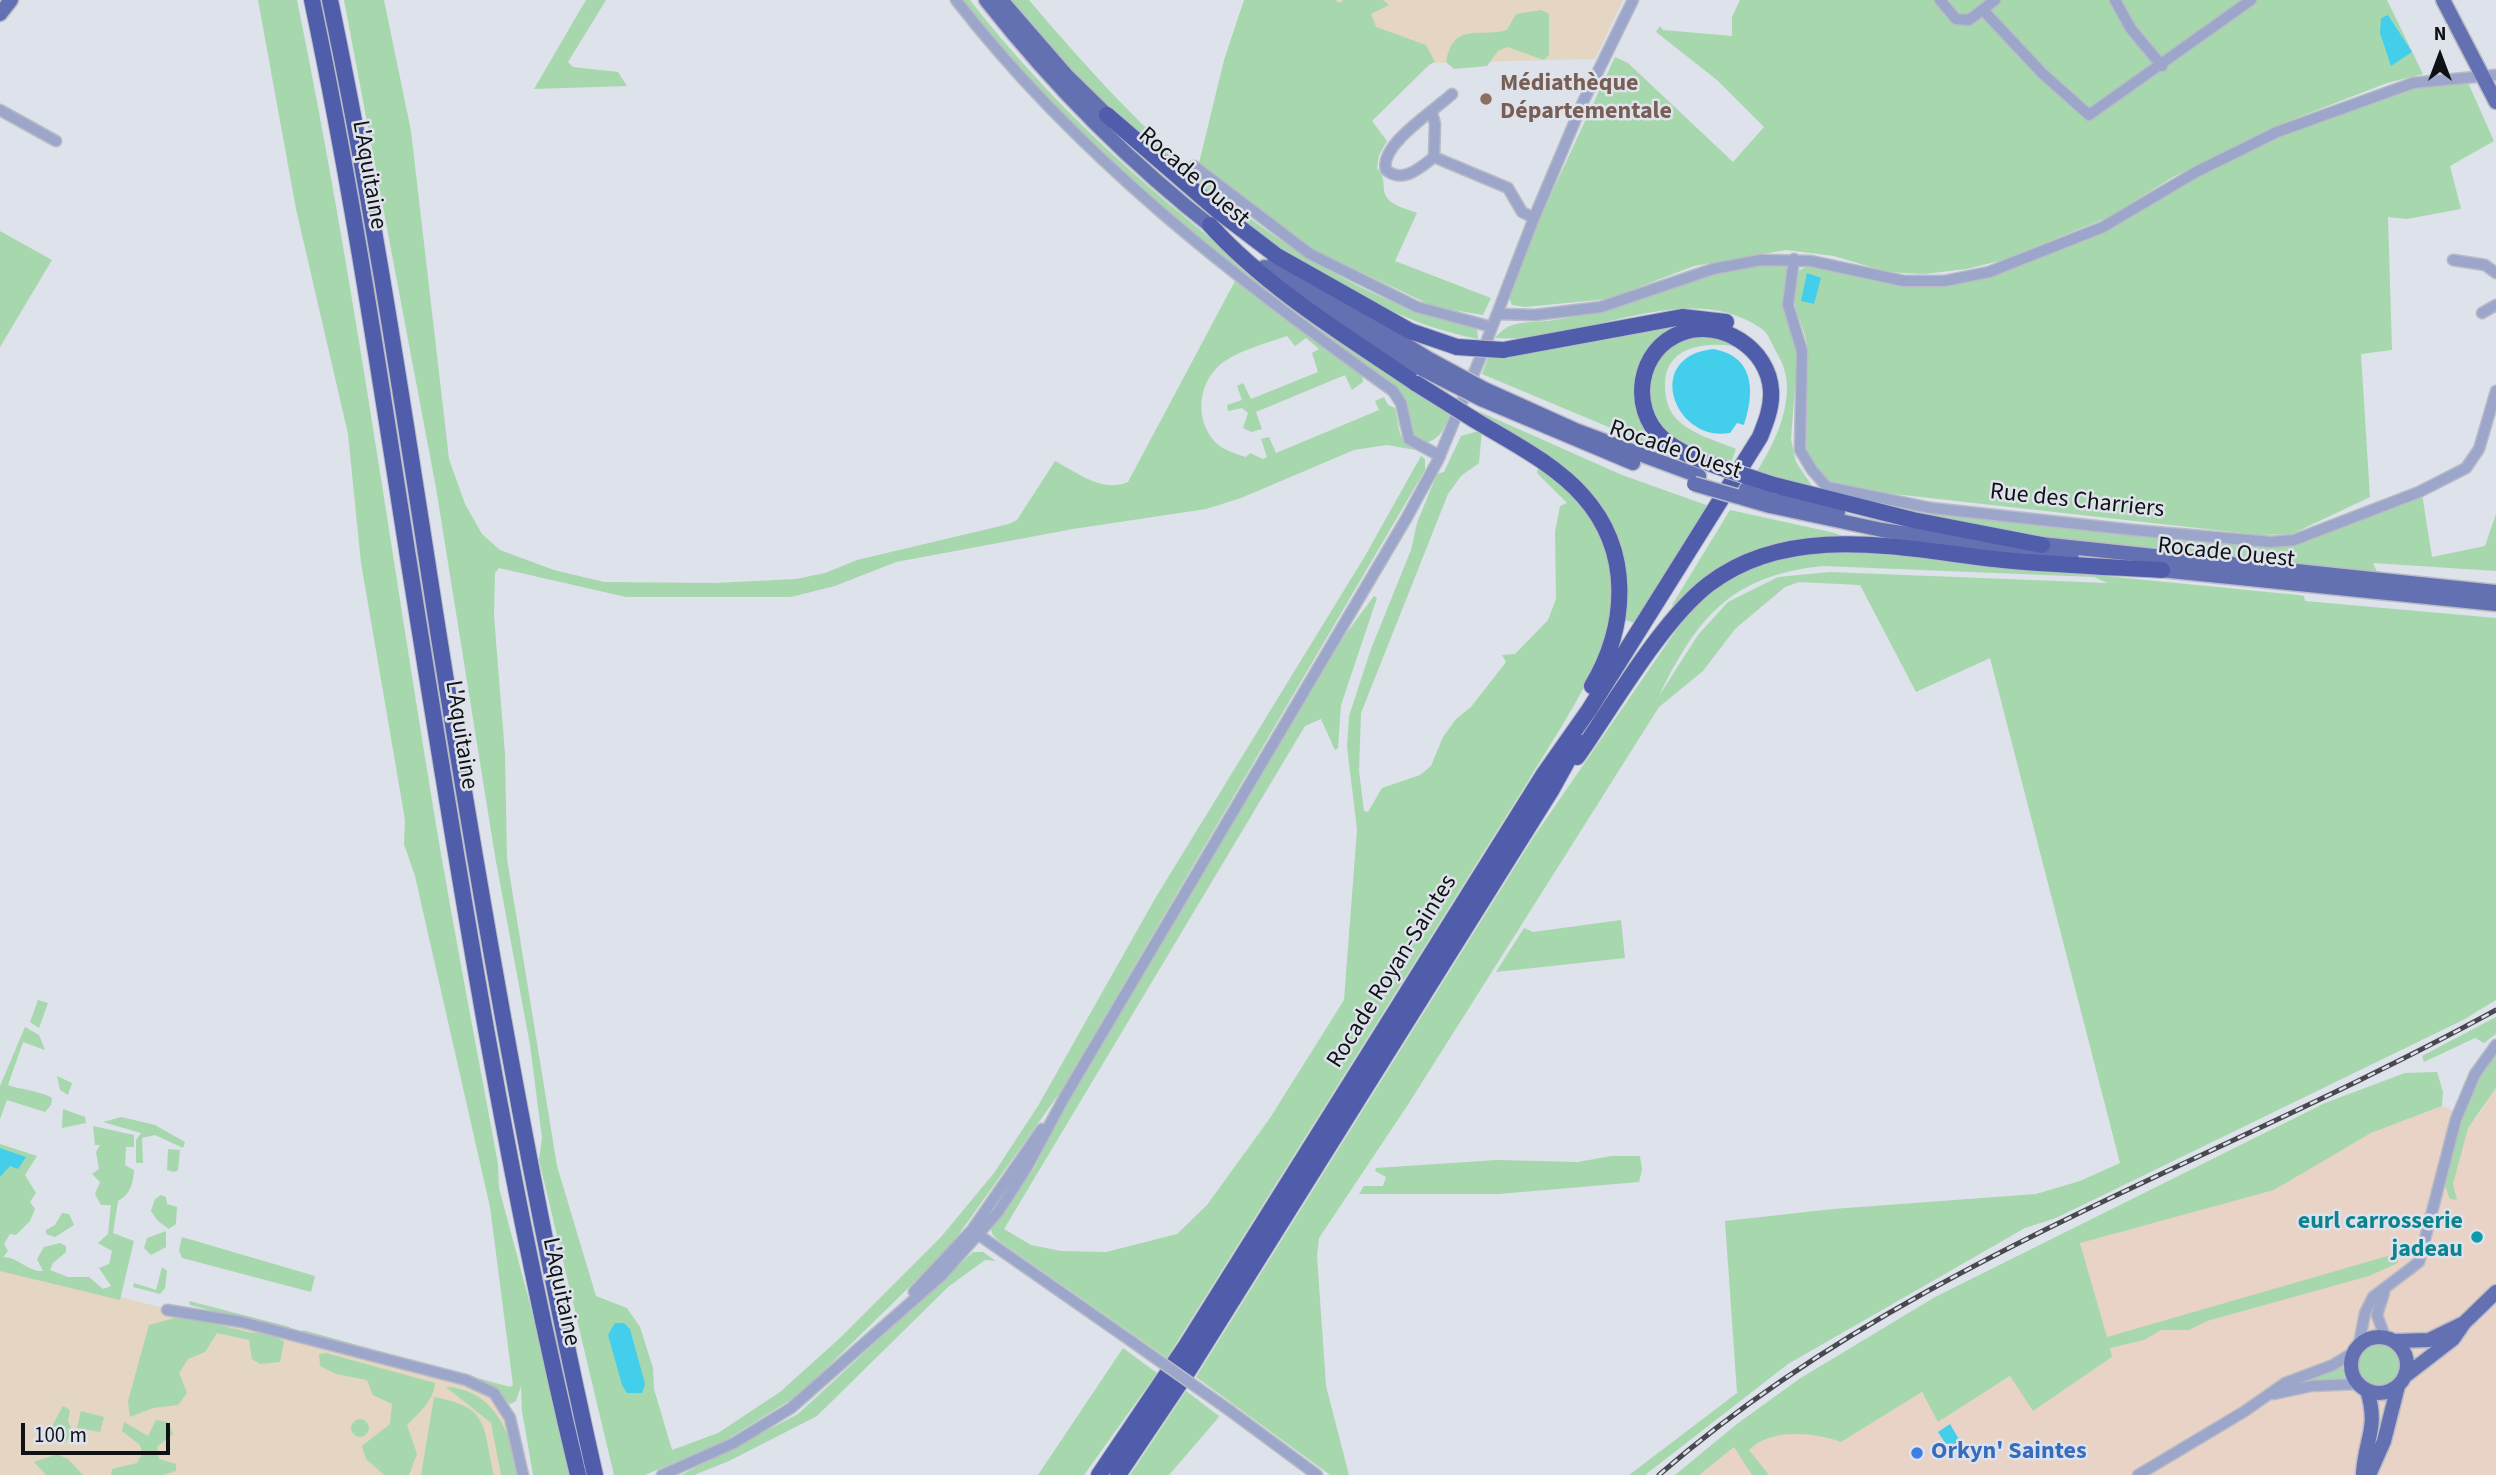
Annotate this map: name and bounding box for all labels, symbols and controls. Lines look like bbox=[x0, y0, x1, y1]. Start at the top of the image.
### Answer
north arrow bbox=[2405, 21, 2475, 91]
text: N bbox=[2434, 21, 2446, 48]
place label: Médiathèque Départementale bbox=[1500, 71, 1672, 127]
marker: Médiathèque Départementale bbox=[1478, 91, 1494, 107]
street label: L'Aquitaine bbox=[344, 118, 392, 232]
street label: Rocade Ouest bbox=[1132, 122, 1254, 234]
street label: Rocade Ouest bbox=[1605, 415, 1745, 487]
street label: Rue des Charriers bbox=[1988, 479, 2166, 525]
street label: Rocade Ouest bbox=[2156, 532, 2296, 576]
street label: L'Aquitaine bbox=[437, 678, 483, 792]
street label: Rocade Royan-Saintes bbox=[1322, 870, 1464, 1074]
place label: eurl carrosserie jadeau bbox=[2298, 1209, 2463, 1265]
marker: eurl carrosserie jadeau bbox=[2469, 1229, 2485, 1245]
street label: L'Aquitaine bbox=[534, 1235, 586, 1349]
scale bar bbox=[24, 1408, 173, 1452]
text: 100 m bbox=[34, 1420, 87, 1450]
place label: Orkyn' Saintes bbox=[1931, 1439, 2087, 1467]
marker: Orkyn' Saintes bbox=[1909, 1445, 1925, 1461]

